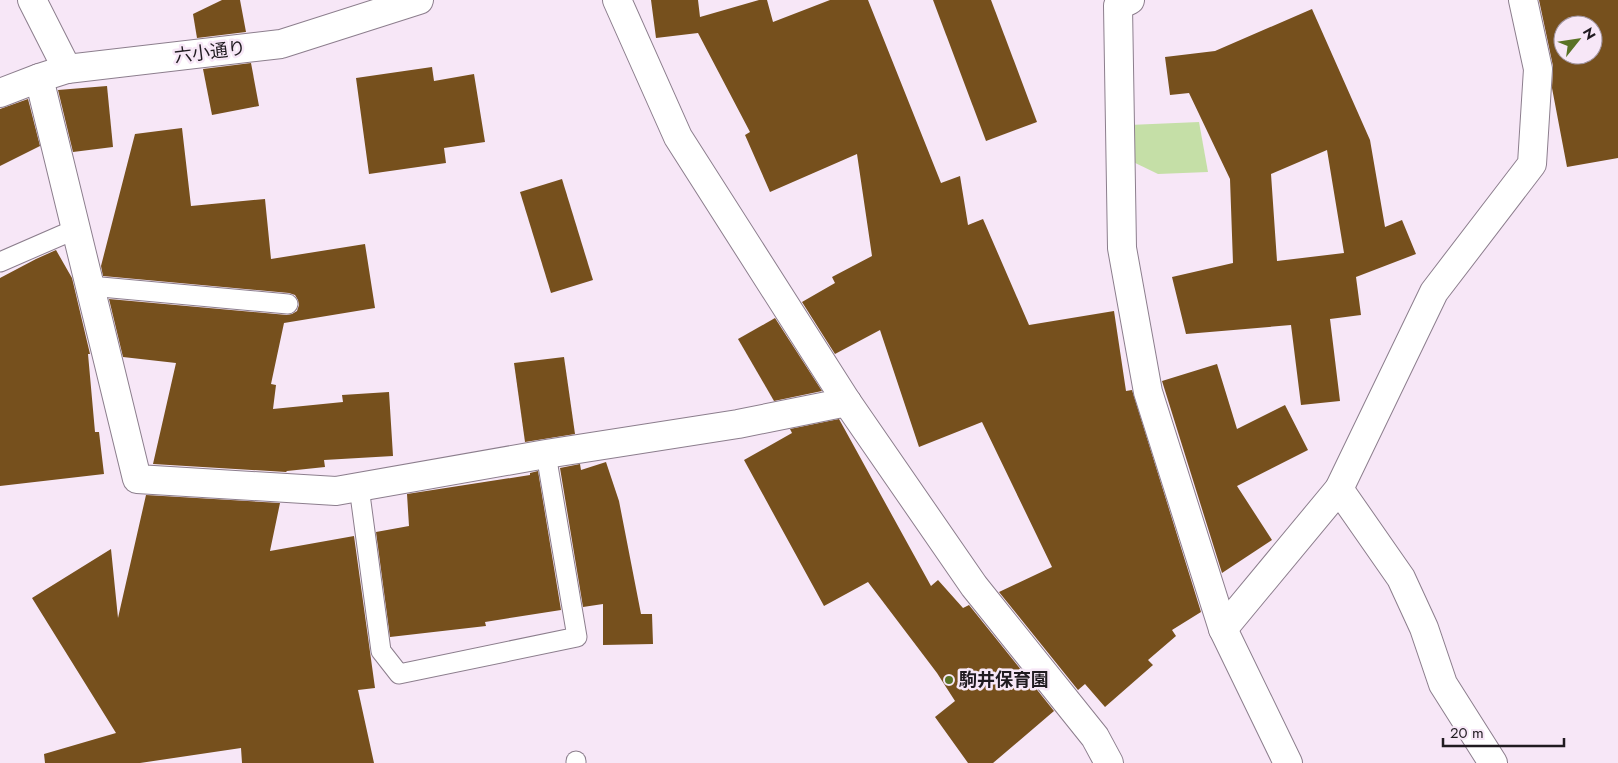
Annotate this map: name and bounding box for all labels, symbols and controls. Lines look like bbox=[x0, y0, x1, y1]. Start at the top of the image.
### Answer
north arrow bbox=[1553, 15, 1603, 65]
text: N bbox=[1578, 24, 1601, 43]
street label: 六小通り bbox=[173, 35, 247, 69]
place label: 駒井保育園 bbox=[959, 667, 1049, 693]
marker: 駒井保育園 bbox=[943, 674, 955, 686]
scale bar bbox=[1443, 716, 1564, 748]
text: 20 m bbox=[1450, 722, 1484, 744]

